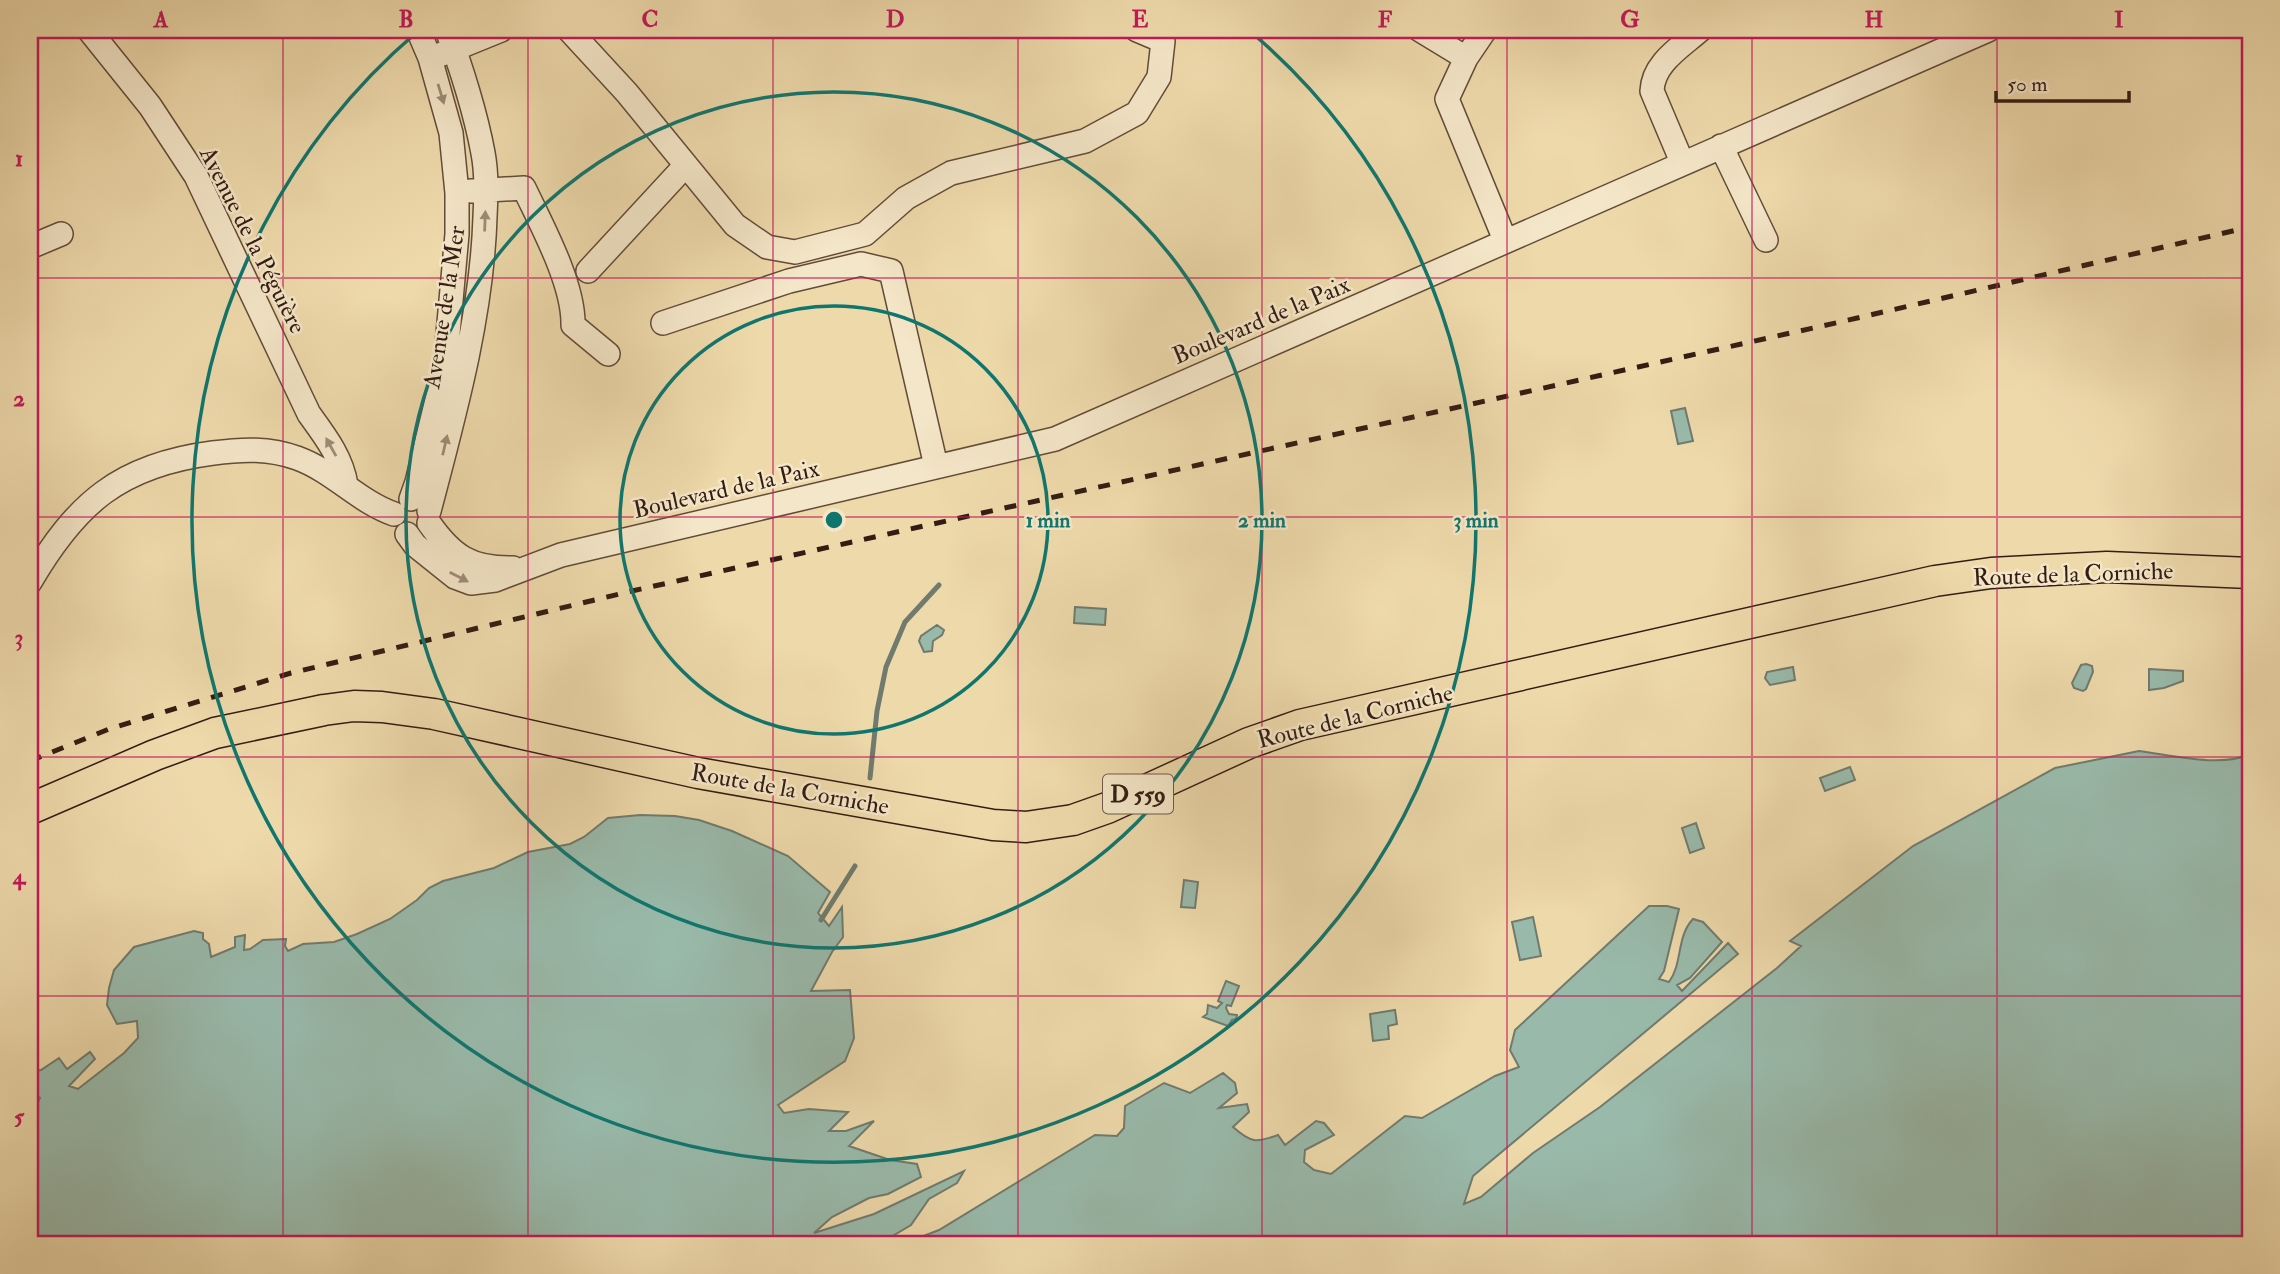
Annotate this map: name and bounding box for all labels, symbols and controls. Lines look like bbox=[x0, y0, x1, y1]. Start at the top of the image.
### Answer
text: A bbox=[153, 5, 169, 34]
text: B bbox=[398, 5, 414, 34]
text: C bbox=[642, 5, 658, 34]
text: D bbox=[886, 5, 904, 34]
text: E bbox=[1132, 5, 1149, 34]
text: F bbox=[1378, 5, 1393, 34]
text: G bbox=[1620, 5, 1640, 34]
text: H bbox=[1865, 5, 1884, 34]
text: I bbox=[2114, 5, 2124, 34]
scale bar bbox=[1996, 60, 2130, 104]
text: 50 m bbox=[2007, 71, 2048, 98]
one-way arrow bbox=[436, 84, 446, 105]
street label: Avenue de la Péguière bbox=[192, 141, 313, 339]
text: 1 bbox=[15, 144, 23, 173]
one-way arrow bbox=[479, 210, 491, 232]
street label: Avenue de la Mer bbox=[416, 223, 473, 392]
street label: Boulevard de la Paix bbox=[1168, 269, 1355, 372]
text: 2 bbox=[13, 384, 25, 413]
one-way arrow bbox=[440, 434, 451, 456]
one-way arrow bbox=[326, 437, 338, 457]
street label: Boulevard de la Paix bbox=[630, 453, 822, 526]
text: 1 min bbox=[1026, 507, 1070, 534]
text: 2 min bbox=[1238, 507, 1286, 534]
text: 3 min bbox=[1453, 507, 1499, 534]
centre of rings bbox=[822, 508, 846, 532]
street label: Route de la Corniche bbox=[1972, 556, 2174, 593]
one-way arrow bbox=[449, 571, 469, 583]
text: 3 bbox=[15, 623, 23, 652]
street label: Route de la Corniche bbox=[1254, 677, 1456, 756]
street label: Route de la Corniche bbox=[688, 757, 891, 822]
road number: D 559 bbox=[1103, 774, 1173, 814]
text: 4 bbox=[12, 862, 27, 891]
text: 5 bbox=[14, 1102, 25, 1131]

